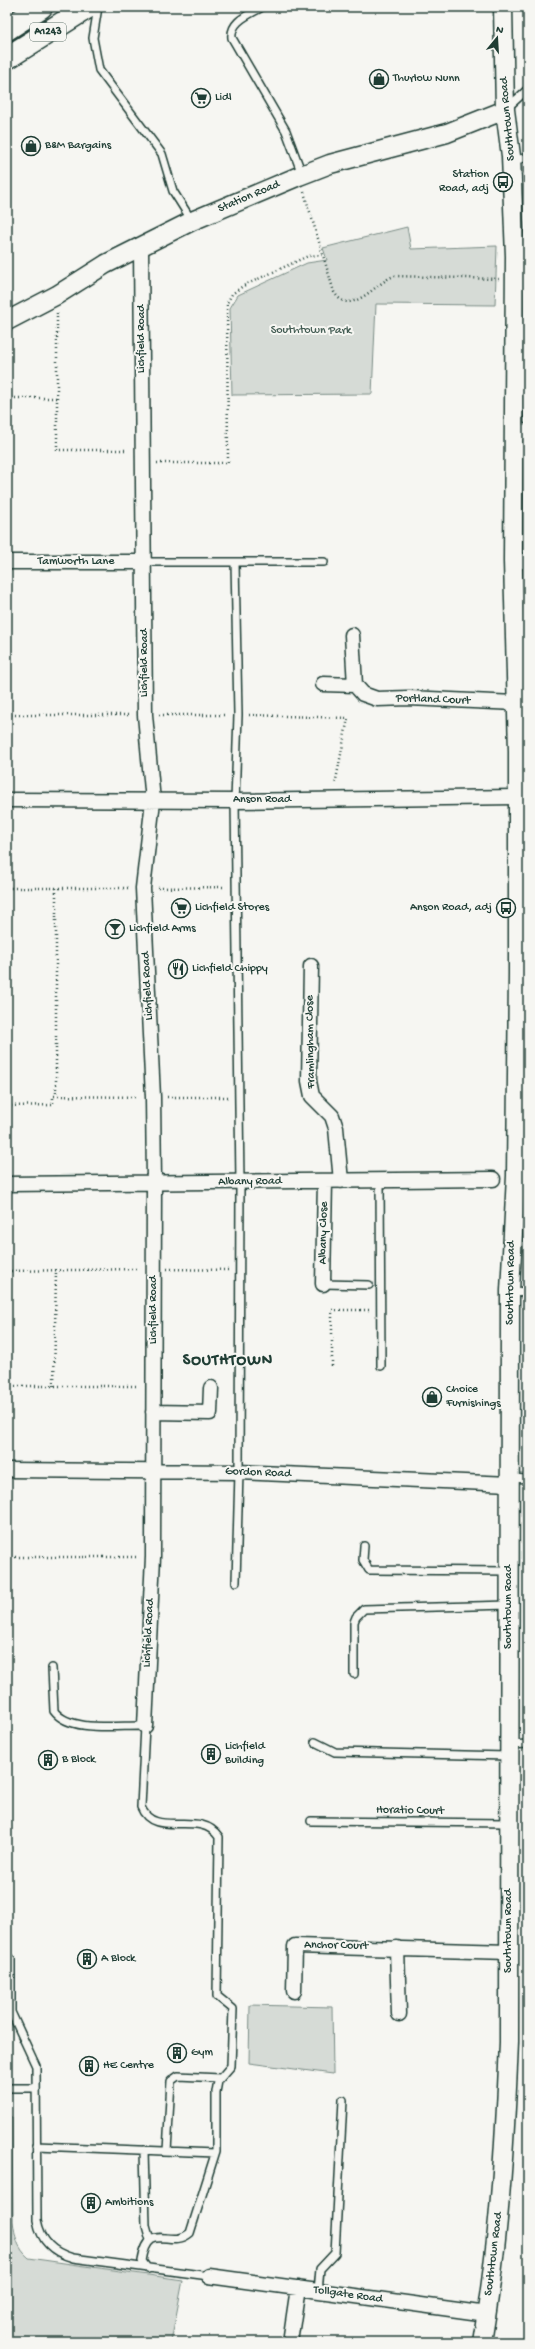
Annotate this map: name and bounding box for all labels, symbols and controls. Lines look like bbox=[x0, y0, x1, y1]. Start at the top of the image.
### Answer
north arrow bbox=[477, 18, 517, 58]
road number: A1243 bbox=[30, 23, 66, 41]
text: N bbox=[494, 24, 505, 37]
shop icon: Thurlow Nunn bbox=[368, 68, 390, 90]
place label: Thurlow Nunn bbox=[392, 72, 460, 86]
street label: Southtown Road bbox=[497, 76, 519, 161]
supermarket icon: Lidl bbox=[190, 87, 212, 109]
place label: Lidl bbox=[215, 91, 232, 105]
shop icon: B&M Bargains bbox=[20, 135, 42, 157]
place label: B&M Bargains bbox=[44, 139, 112, 153]
place label: Station Road, adj bbox=[439, 168, 489, 196]
bus stop icon: Station Road, adj bbox=[492, 171, 514, 193]
street label: Station Road bbox=[216, 177, 283, 216]
street label: Lichfield Road bbox=[135, 304, 149, 373]
park label: Southtown Park bbox=[271, 324, 353, 338]
street label: Tamworth Lane bbox=[37, 555, 115, 569]
street label: Lichfield Road bbox=[138, 628, 152, 697]
street label: Portland Court bbox=[395, 692, 472, 708]
street label: Anson Road bbox=[233, 793, 292, 807]
supermarket icon: Lichfield Stores bbox=[170, 897, 192, 919]
bus stop icon: Anson Road, adj bbox=[495, 897, 517, 919]
place label: Lichfield Stores bbox=[195, 901, 270, 915]
place label: Anson Road, adj bbox=[410, 901, 492, 915]
bar icon: Lichfield Arms bbox=[104, 918, 126, 940]
place label: Lichfield Arms bbox=[129, 922, 196, 936]
street label: Lichfield Road bbox=[139, 950, 157, 1021]
restaurant icon: Lichfield Chippy bbox=[167, 958, 189, 980]
place label: Lichfield Chippy bbox=[192, 962, 268, 976]
street label: Framlingham Close bbox=[303, 994, 319, 1090]
street label: Albany Road bbox=[218, 1174, 283, 1190]
street label: Albany Close bbox=[316, 1201, 332, 1265]
street label: Southtown Road bbox=[503, 1240, 519, 1325]
street label: Lichfield Road bbox=[147, 1275, 161, 1344]
district label: SOUTHTOWN bbox=[183, 1352, 273, 1371]
place label: Choice Furnishings bbox=[445, 1383, 501, 1411]
shop icon: Choice Furnishings bbox=[421, 1386, 443, 1408]
street label: Gordon Road bbox=[225, 1465, 292, 1481]
street label: Southtown Road bbox=[502, 1564, 516, 1649]
street label: Lichfield Road bbox=[140, 1597, 158, 1668]
place label: Lichfield Building bbox=[224, 1740, 266, 1768]
building icon: Lichfield Building bbox=[200, 1743, 222, 1765]
building icon: B Block bbox=[37, 1749, 59, 1771]
place label: B Block bbox=[61, 1753, 97, 1767]
street label: Horatio Court bbox=[376, 1803, 445, 1819]
street label: Southtown Road bbox=[502, 1888, 516, 1973]
street label: Anchor Court bbox=[304, 1938, 369, 1954]
building icon: A Block bbox=[76, 1948, 98, 1970]
place label: A Block bbox=[101, 1952, 137, 1966]
building icon: Gym bbox=[166, 2042, 188, 2064]
place label: Gym bbox=[191, 2046, 213, 2060]
building icon: HE Centre bbox=[78, 2055, 100, 2077]
place label: HE Centre bbox=[103, 2059, 155, 2073]
building icon: Ambitions bbox=[80, 2192, 102, 2214]
place label: Ambitions bbox=[105, 2196, 154, 2210]
street label: Southtown Road bbox=[482, 2211, 506, 2297]
street label: Tollgate Road bbox=[311, 2283, 384, 2307]

